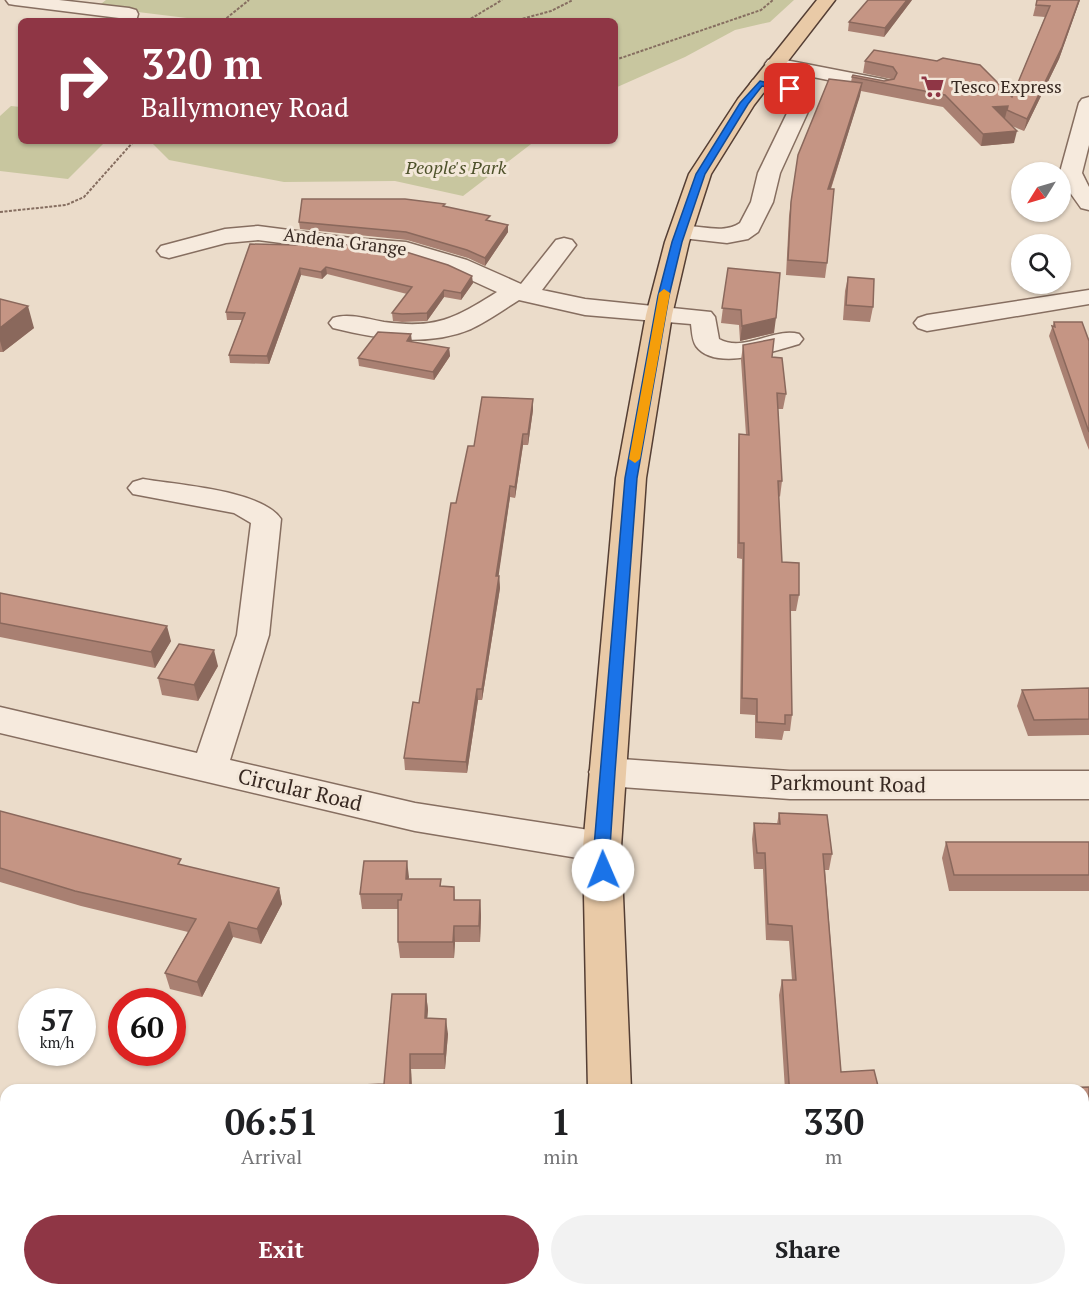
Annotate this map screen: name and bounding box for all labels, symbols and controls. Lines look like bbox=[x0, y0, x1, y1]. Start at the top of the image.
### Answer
text: 320 m bbox=[141, 35, 262, 91]
icon: right bbox=[42, 42, 120, 120]
pin bbox=[764, 63, 815, 114]
icon: arrive bbox=[773, 72, 806, 105]
supermarket icon: Tesco Express bbox=[920, 74, 946, 100]
place label: Tesco Express bbox=[951, 74, 1062, 98]
text: Ballymoney Road bbox=[141, 89, 349, 125]
park label: People's Park bbox=[405, 155, 507, 179]
north arrow bbox=[1011, 162, 1071, 222]
map controls bbox=[1011, 162, 1071, 294]
street label: Andena Grange bbox=[282, 222, 408, 260]
button: search bbox=[1011, 234, 1071, 294]
street label: Circular Road bbox=[235, 761, 365, 817]
street label: Parkmount Road bbox=[770, 768, 927, 798]
position arrow bbox=[571, 838, 635, 902]
speed limit sign: 60 bbox=[108, 988, 186, 1066]
text: 57 bbox=[40, 1000, 74, 1040]
text: km/h bbox=[40, 1032, 74, 1052]
text: 06:51 bbox=[225, 1098, 318, 1145]
text: 1 bbox=[551, 1098, 571, 1145]
text: 330 bbox=[803, 1098, 864, 1145]
text: Arrival bbox=[241, 1143, 302, 1170]
text: min bbox=[543, 1143, 578, 1170]
text: m bbox=[825, 1143, 842, 1170]
button: Exit bbox=[24, 1215, 539, 1284]
button: Share bbox=[551, 1215, 1065, 1284]

